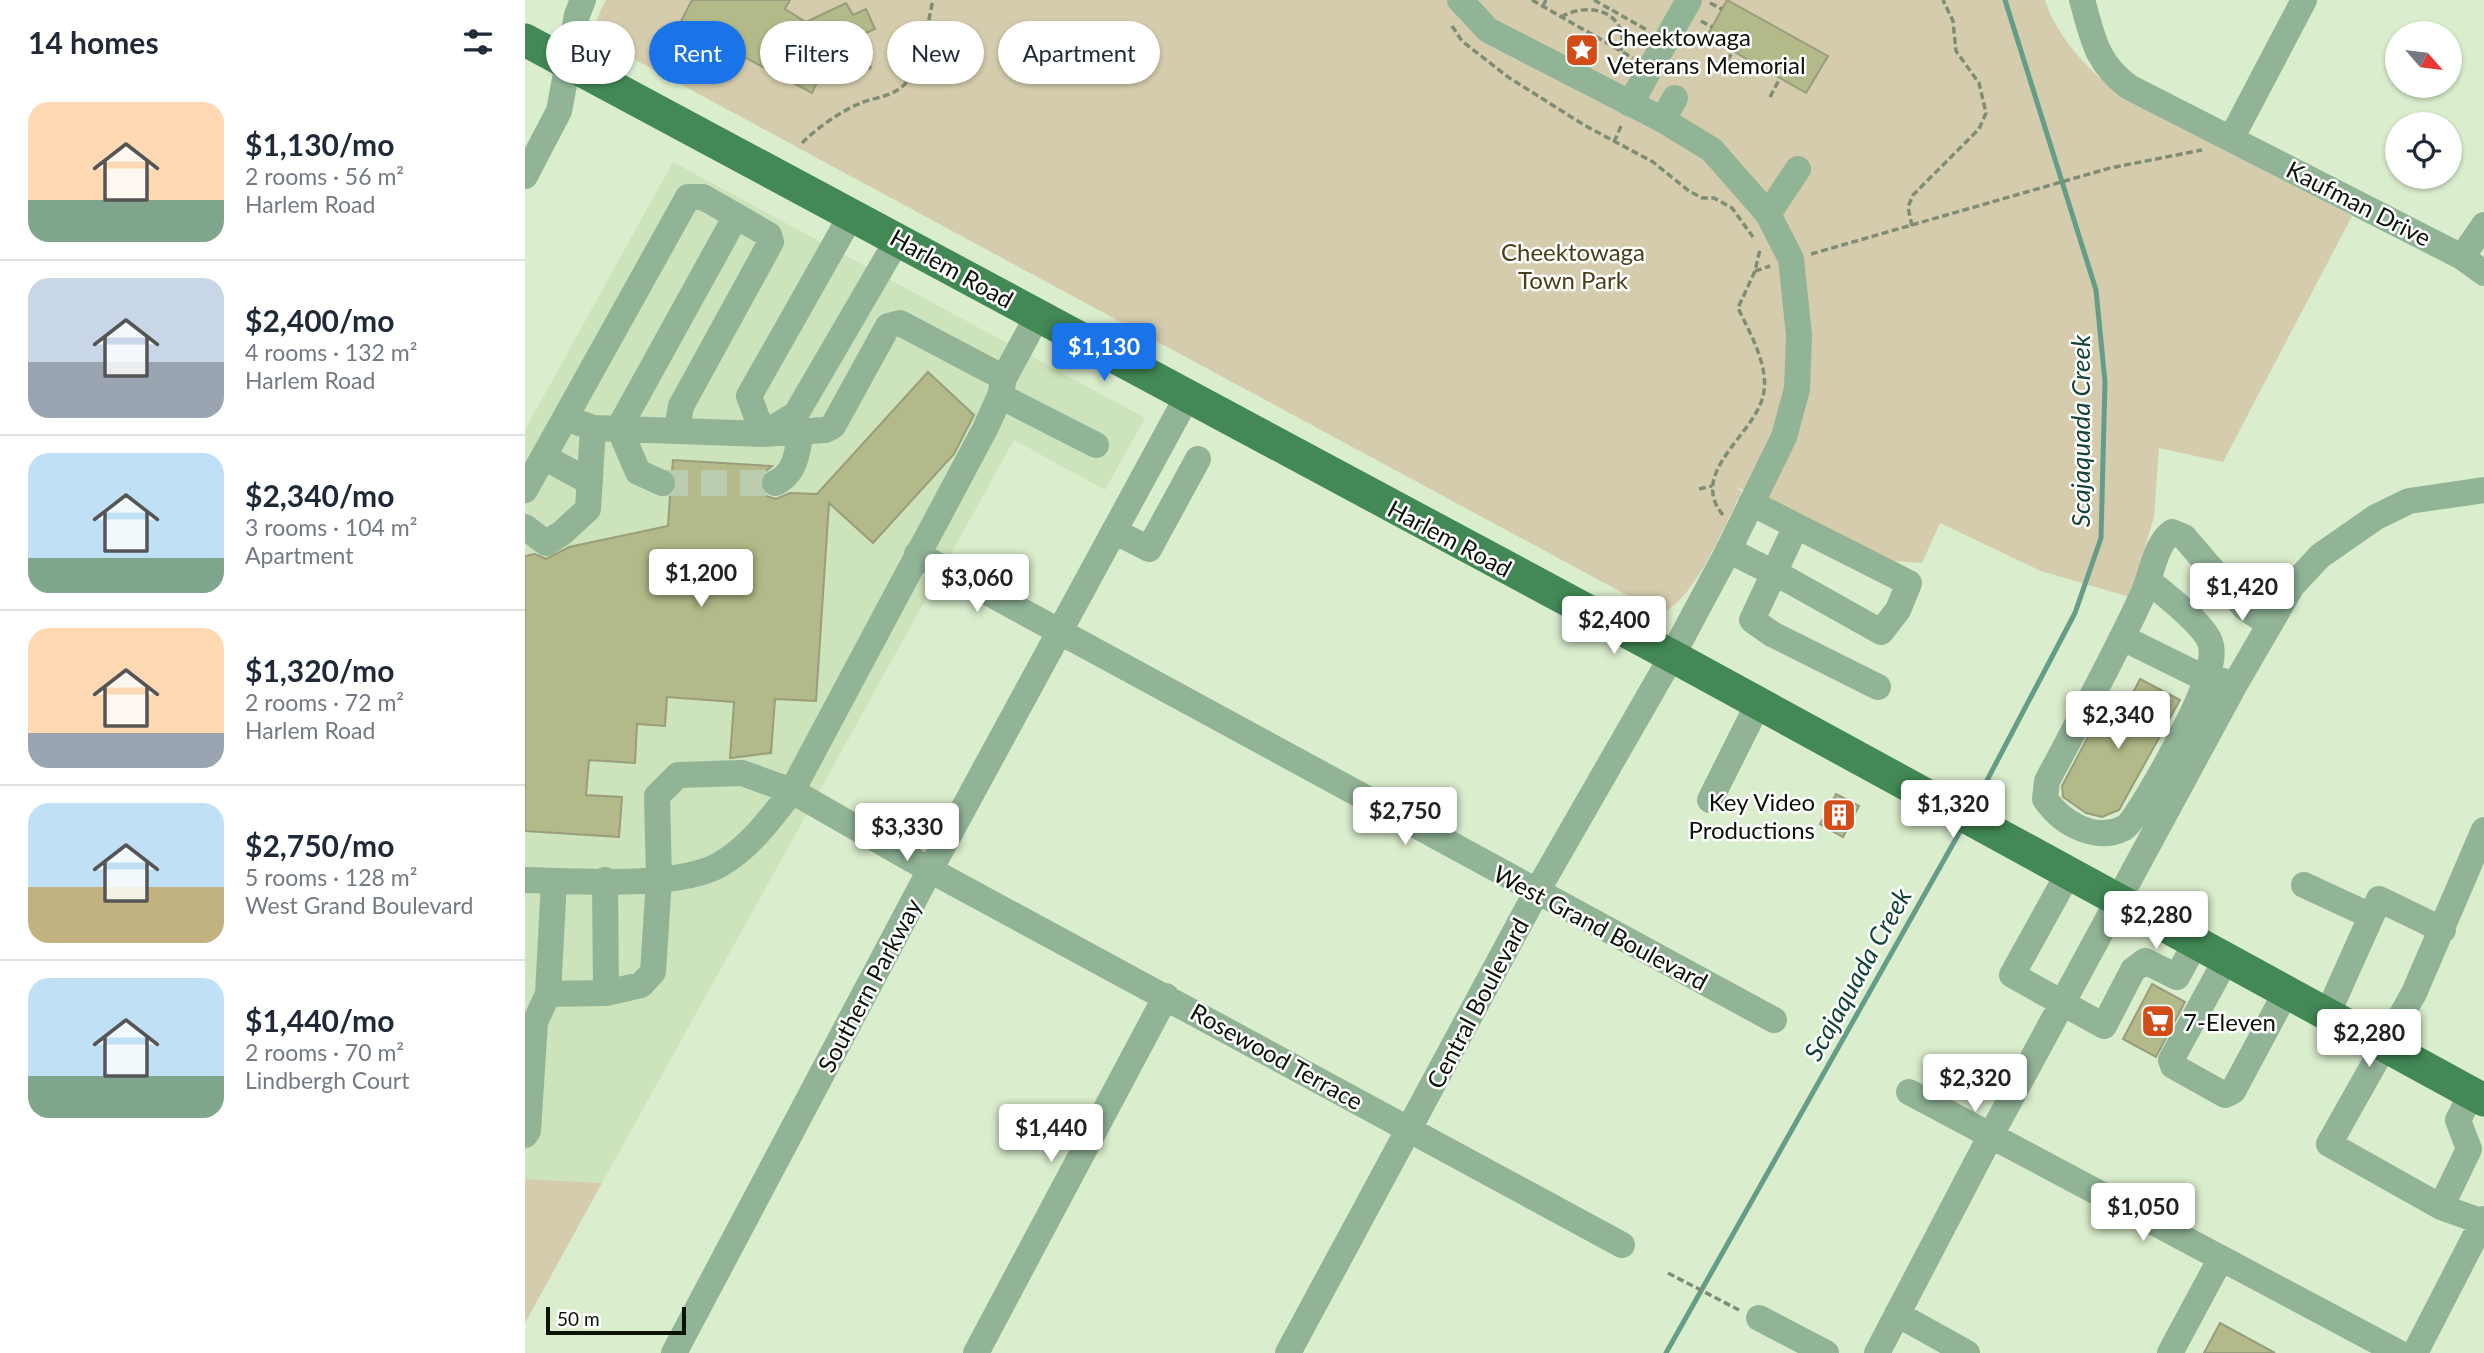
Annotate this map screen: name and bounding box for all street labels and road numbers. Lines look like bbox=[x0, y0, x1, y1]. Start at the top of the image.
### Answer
street label: Kaufman Drive bbox=[2282, 154, 2436, 252]
street label: Harlem Road bbox=[885, 222, 1019, 314]
street label: Harlem Road bbox=[1383, 493, 1517, 583]
street label: West Grand Boulevard bbox=[1489, 858, 1713, 996]
street label: Southern Parkway bbox=[811, 893, 927, 1077]
street label: Central Boulevard bbox=[1420, 913, 1534, 1093]
street label: Rosewood Terrace bbox=[1186, 997, 1368, 1115]

